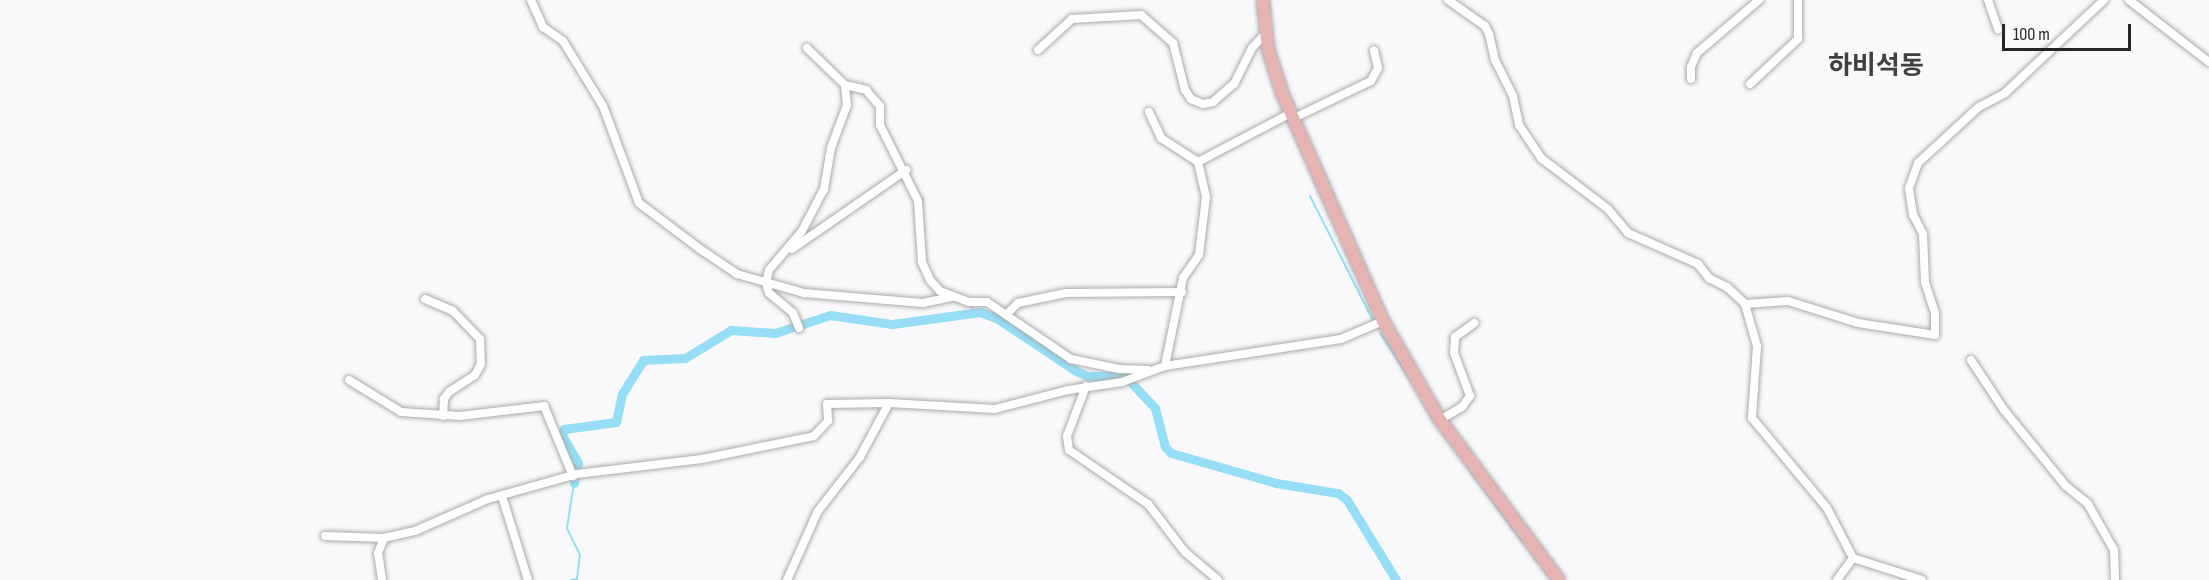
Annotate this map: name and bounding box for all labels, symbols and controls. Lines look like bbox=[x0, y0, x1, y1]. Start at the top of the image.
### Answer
scale bar bbox=[2005, 12, 2134, 50]
text: 100 m bbox=[2013, 24, 2050, 45]
district label: 하비석동 bbox=[1828, 51, 1924, 83]

